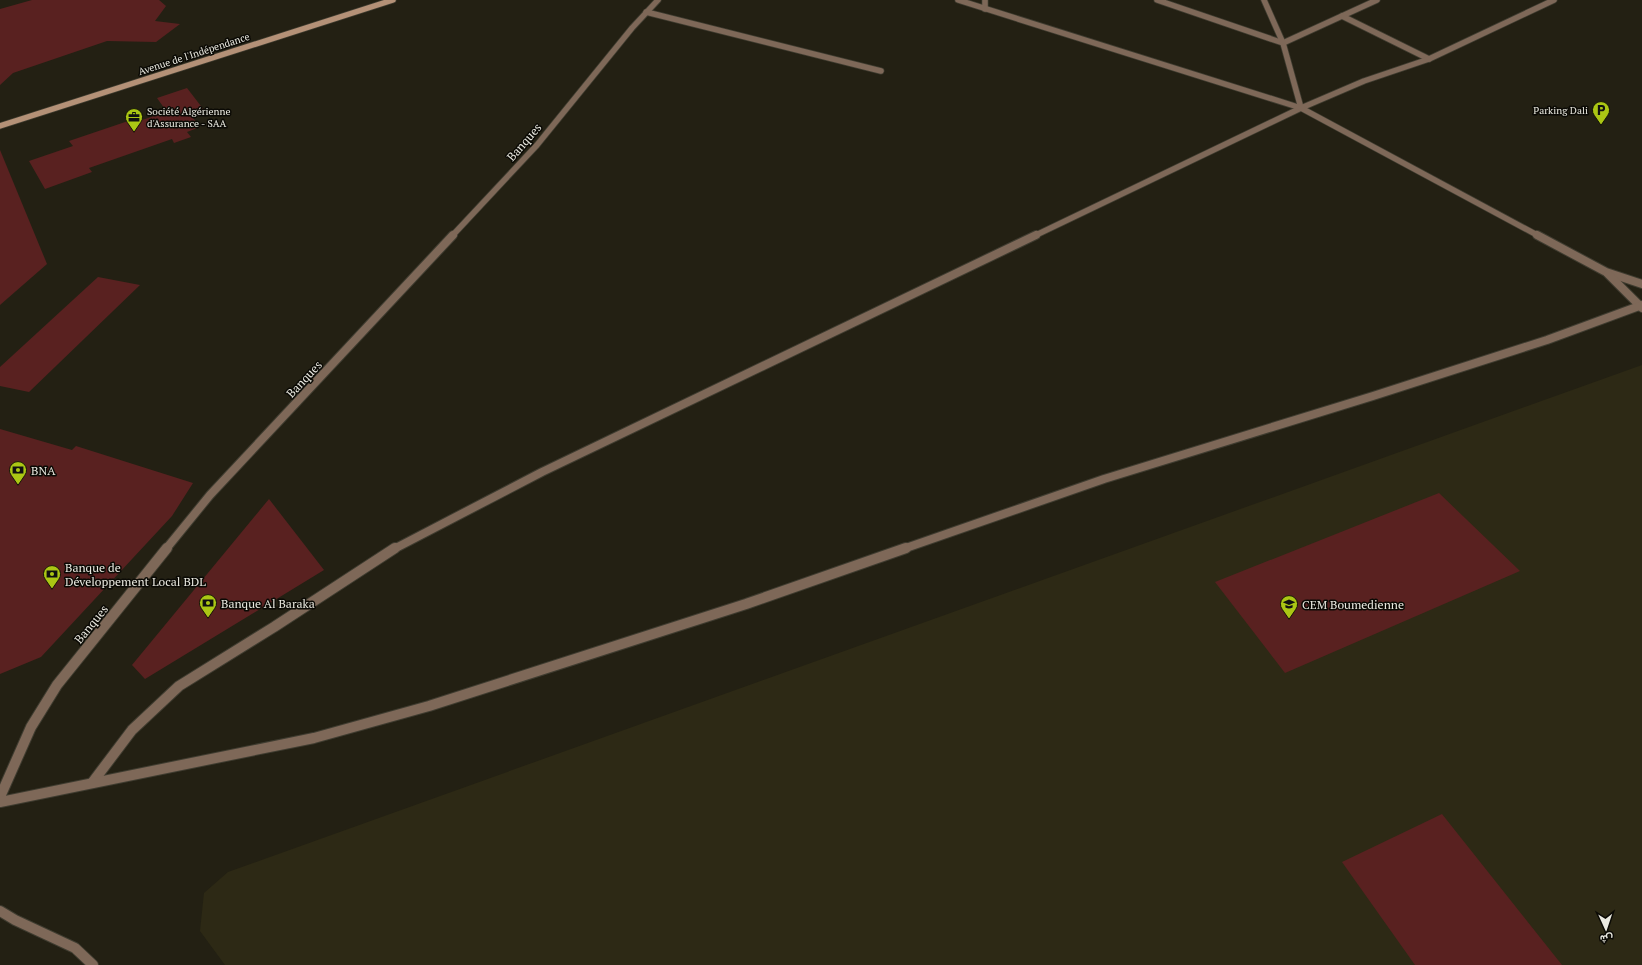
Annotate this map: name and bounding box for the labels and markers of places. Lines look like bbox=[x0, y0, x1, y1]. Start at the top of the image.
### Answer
parking icon: Parking Dali bbox=[1591, 100, 1611, 125]
place label: Parking Dali bbox=[1533, 104, 1588, 117]
place label: Société Algérienne d'Assurance - SAA bbox=[147, 105, 231, 130]
office icon: Société Algérienne d'Assurance - SAA bbox=[124, 107, 144, 132]
bank icon: BNA bbox=[8, 460, 28, 485]
place label: BNA bbox=[31, 463, 56, 478]
place label: Banque de Développement Local BDL bbox=[65, 560, 206, 589]
bank icon: Banque de Développement Local BDL bbox=[42, 564, 62, 589]
bank icon: Banque Al Baraka bbox=[198, 593, 218, 618]
school or university icon: CEM Boumedienne bbox=[1279, 594, 1299, 619]
place label: Banque Al Baraka bbox=[221, 596, 315, 611]
place label: CEM Boumedienne bbox=[1302, 597, 1404, 612]

